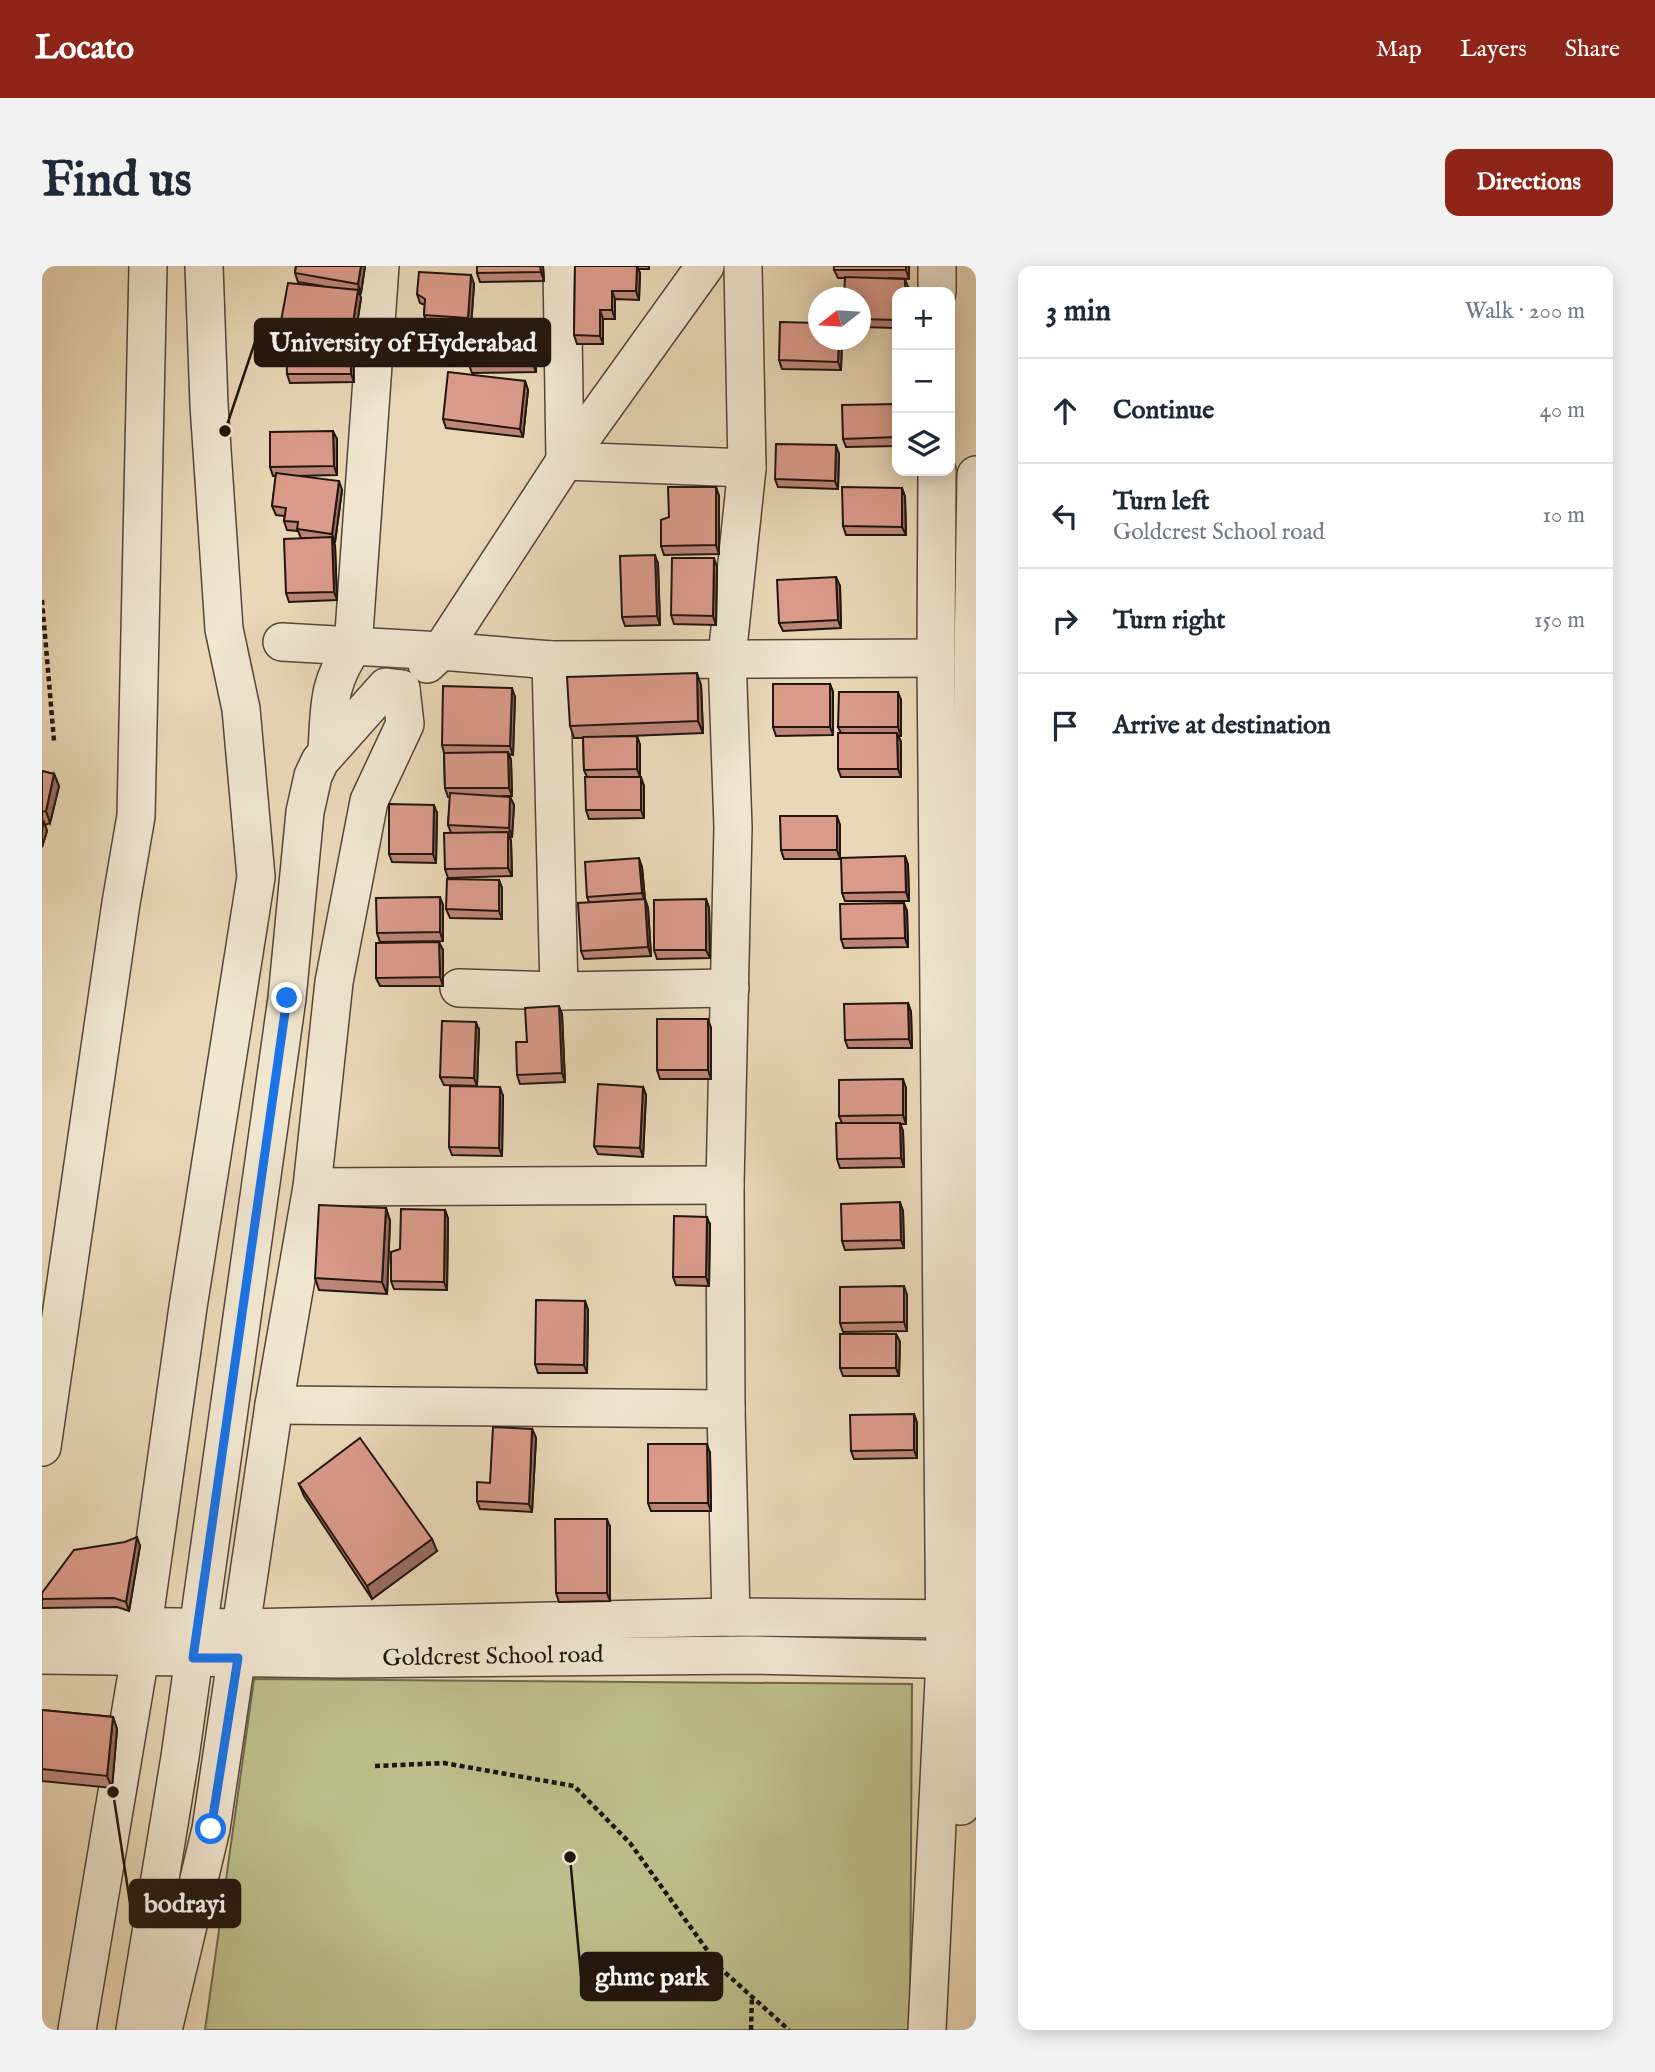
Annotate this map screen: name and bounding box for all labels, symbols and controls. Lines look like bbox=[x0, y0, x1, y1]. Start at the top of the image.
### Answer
text: Locato bbox=[35, 28, 134, 70]
text: Map bbox=[1376, 34, 1422, 65]
text: Layers bbox=[1460, 34, 1527, 65]
text: Share bbox=[1565, 34, 1620, 65]
button: Directions bbox=[1445, 149, 1613, 216]
text: Find us bbox=[42, 151, 192, 213]
north arrow bbox=[808, 287, 871, 350]
map controls bbox=[892, 287, 955, 476]
button: + bbox=[892, 287, 955, 350]
text: 3 min bbox=[1046, 293, 1111, 331]
text: Walk · 200 m bbox=[1465, 297, 1585, 326]
callout: University of Hyderabad bbox=[255, 319, 550, 366]
text: University of Hyderabad bbox=[269, 327, 538, 360]
button: − bbox=[892, 350, 955, 413]
icon: ahead bbox=[1046, 392, 1084, 430]
text: Continue bbox=[1113, 394, 1214, 427]
text: 40 m bbox=[1540, 396, 1585, 425]
button: layers bbox=[892, 413, 955, 476]
text: Turn left bbox=[1113, 485, 1210, 518]
icon: left bbox=[1046, 497, 1084, 535]
text: 10 m bbox=[1542, 501, 1585, 530]
text: Goldcrest School road bbox=[1113, 518, 1325, 547]
icon: right bbox=[1046, 602, 1084, 640]
text: Turn right bbox=[1113, 604, 1226, 637]
text: 150 m bbox=[1534, 606, 1585, 635]
icon: arrive bbox=[1046, 707, 1084, 745]
text: Arrive at destination bbox=[1113, 709, 1331, 742]
route end bbox=[271, 982, 302, 1013]
street label: Goldcrest School road bbox=[382, 1640, 604, 1674]
route start bbox=[195, 1813, 226, 1844]
callout: bodrayi bbox=[130, 1880, 240, 1927]
text: bodrayi bbox=[143, 1888, 226, 1921]
callout: ghmc park bbox=[581, 1953, 722, 2000]
text: ghmc park bbox=[595, 1961, 710, 1994]

